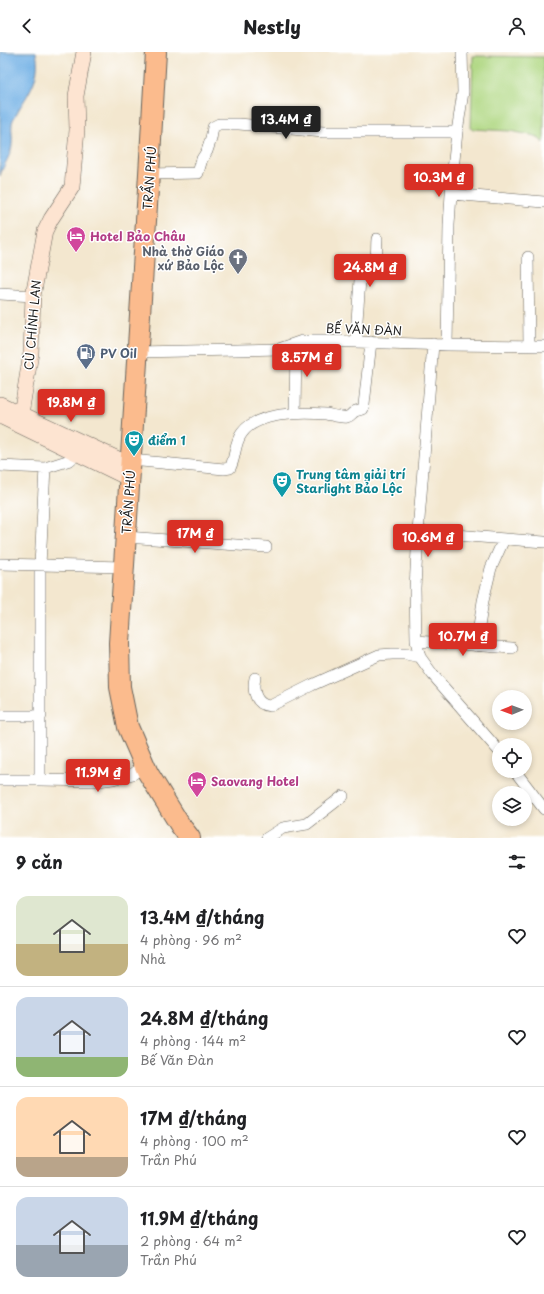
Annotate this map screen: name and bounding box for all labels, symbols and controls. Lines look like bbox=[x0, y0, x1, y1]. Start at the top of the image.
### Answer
text: Nestly bbox=[243, 13, 301, 40]
icon: back bbox=[16, 15, 38, 37]
icon: person bbox=[506, 15, 528, 37]
pin: 13.4M ₫ bbox=[249, 106, 323, 140]
text: 13.4M ₫ bbox=[261, 109, 311, 128]
street label: TRẦN PHÚ bbox=[138, 145, 160, 211]
pin: 10.3M ₫ bbox=[402, 164, 476, 198]
text: 10.3M ₫ bbox=[413, 167, 465, 186]
hotel icon: Hotel Bảo Châu bbox=[65, 225, 87, 253]
place label: Hotel Bảo Châu bbox=[90, 227, 186, 245]
place label: Nhà thờ Giáo xứ Bảo Lộc bbox=[142, 242, 225, 274]
church icon: Nhà thờ Giáo xứ Bảo Lộc bbox=[227, 247, 249, 275]
pin: 24.8M ₫ bbox=[333, 254, 407, 288]
text: 24.8M ₫ bbox=[343, 257, 397, 276]
street label: CÙ CHÍNH LAN bbox=[19, 279, 45, 371]
street label: BẾ VĂN ĐÀN bbox=[326, 319, 402, 339]
fuel station icon: PV Oil bbox=[75, 342, 97, 370]
place label: PV Oil bbox=[100, 344, 137, 362]
pin: 8.57M ₫ bbox=[270, 344, 344, 378]
text: 8.57M ₫ bbox=[281, 347, 333, 366]
pin: 19.8M ₫ bbox=[34, 389, 108, 423]
text: 19.8M ₫ bbox=[47, 392, 95, 411]
theatre icon: điểm 1 bbox=[123, 429, 145, 457]
place label: điểm 1 bbox=[148, 431, 186, 449]
place label: Trung tâm giải trí Starlight Bảo Lộc bbox=[296, 465, 406, 497]
street label: TRẦN PHÚ bbox=[117, 469, 139, 535]
theatre icon: Trung tâm giải trí Starlight Bảo Lộc bbox=[271, 470, 293, 498]
pin: 17M ₫ bbox=[167, 520, 223, 554]
text: 17M ₫ bbox=[176, 523, 214, 542]
pin: 10.6M ₫ bbox=[391, 524, 465, 558]
text: 10.6M ₫ bbox=[402, 527, 454, 546]
pin: 10.7M ₫ bbox=[426, 623, 500, 657]
text: 10.7M ₫ bbox=[438, 626, 488, 645]
north arrow bbox=[492, 690, 532, 730]
map controls bbox=[492, 690, 532, 826]
button: locate bbox=[492, 738, 532, 778]
pin: 11.9M ₫ bbox=[61, 759, 135, 793]
text: 11.9M ₫ bbox=[75, 762, 121, 781]
hotel icon: Saovang Hotel bbox=[186, 770, 208, 798]
place label: Saovang Hotel bbox=[211, 772, 299, 790]
button: layers bbox=[492, 786, 532, 826]
text: 9 căn bbox=[16, 849, 63, 875]
icon: filters bbox=[506, 851, 528, 873]
text: 13.4M ₫/tháng bbox=[140, 904, 264, 930]
icon: home bbox=[48, 912, 96, 960]
icon: heart bbox=[506, 925, 528, 947]
text: 4 phòng · 96 m² bbox=[140, 930, 242, 949]
text: Nhà bbox=[140, 949, 166, 968]
text: 24.8M ₫/tháng bbox=[140, 1005, 268, 1031]
icon: home bbox=[48, 1013, 96, 1061]
icon: heart bbox=[506, 1026, 528, 1048]
text: 4 phòng · 144 m² bbox=[140, 1031, 246, 1050]
text: Bế Văn Đàn bbox=[140, 1050, 214, 1069]
text: 17M ₫/tháng bbox=[140, 1105, 247, 1131]
icon: home bbox=[48, 1113, 96, 1161]
icon: heart bbox=[506, 1126, 528, 1148]
text: 4 phòng · 100 m² bbox=[140, 1131, 249, 1150]
text: Trần Phú bbox=[140, 1150, 197, 1169]
text: 11.9M ₫/tháng bbox=[140, 1205, 258, 1231]
icon: home bbox=[48, 1213, 96, 1261]
icon: heart bbox=[506, 1226, 528, 1248]
text: 2 phòng · 64 m² bbox=[140, 1231, 242, 1250]
text: Trần Phú bbox=[140, 1250, 197, 1269]

